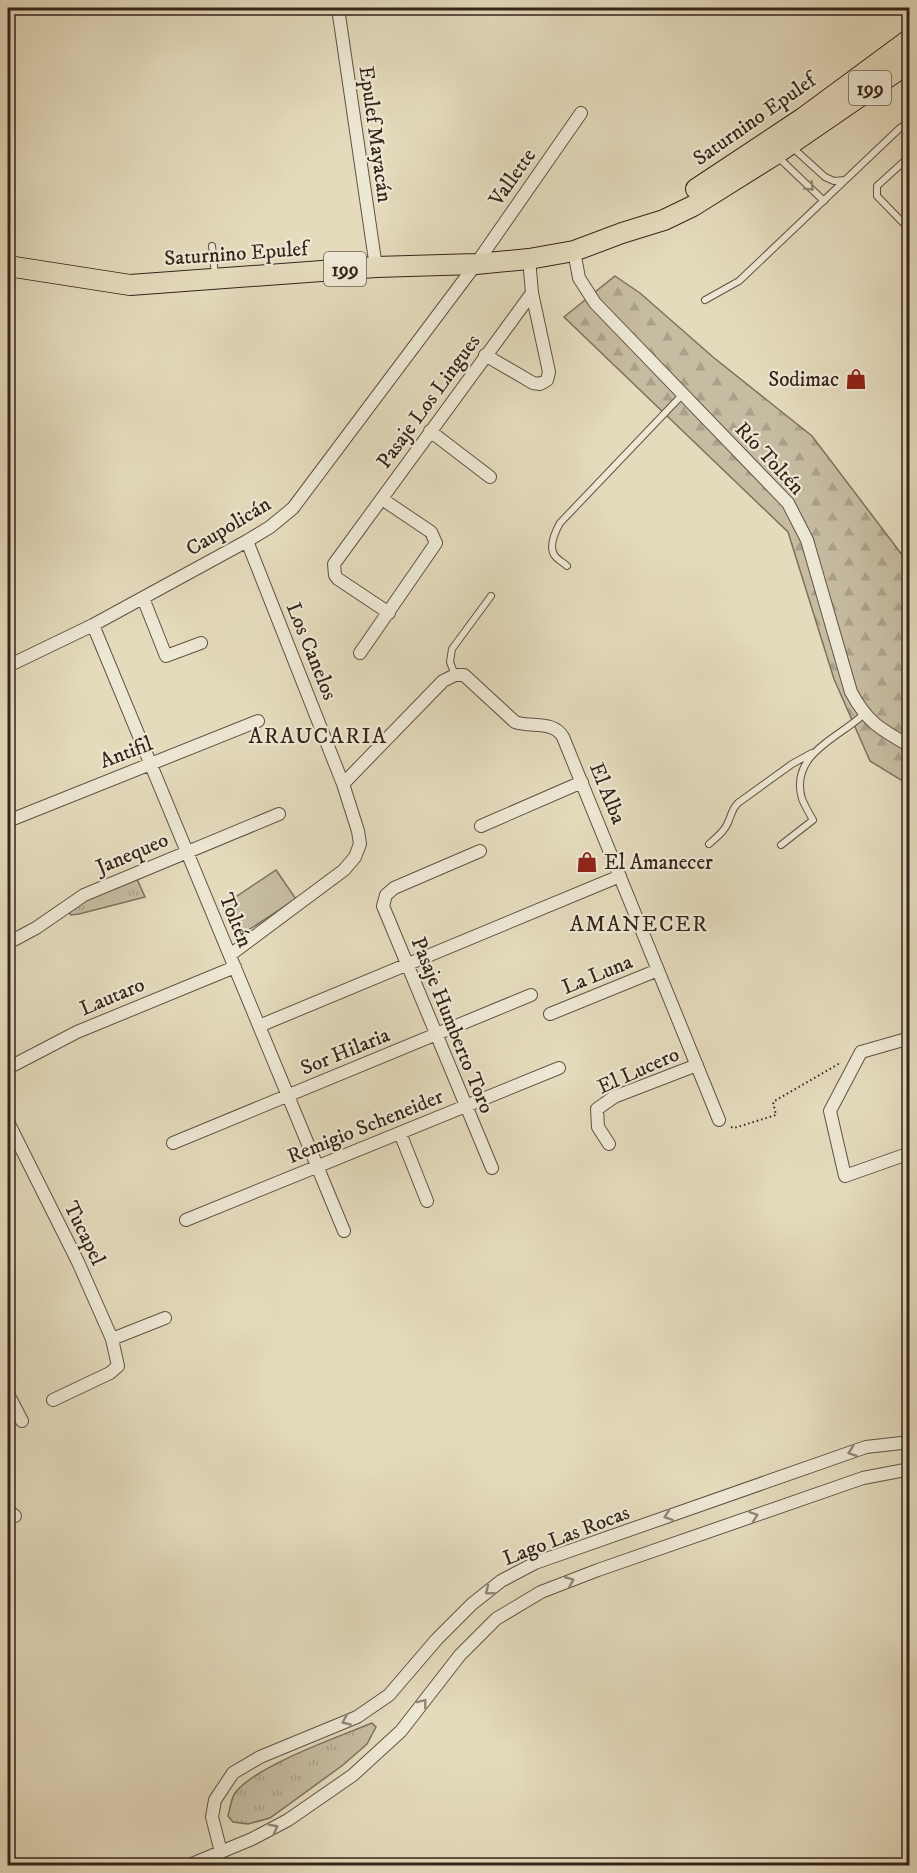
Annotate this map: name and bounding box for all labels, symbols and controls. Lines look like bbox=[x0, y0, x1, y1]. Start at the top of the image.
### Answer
street label: Epulef Mayacán bbox=[353, 64, 397, 204]
street label: Saturnino Epulef bbox=[688, 66, 824, 172]
road number: 199 bbox=[849, 71, 891, 105]
street label: Vallette bbox=[483, 144, 542, 212]
one-way arrow bbox=[803, 181, 814, 191]
street label: Saturnino Epulef bbox=[163, 236, 312, 272]
road number: 199 bbox=[324, 252, 366, 286]
street label: Pasaje Los Lingues bbox=[371, 329, 486, 474]
place label: Sodimac bbox=[768, 367, 839, 393]
shop icon: Sodimac bbox=[844, 367, 868, 391]
street label: Río Toltén bbox=[729, 417, 810, 501]
street label: Caupolicán bbox=[181, 491, 276, 562]
street label: Los Canelos bbox=[280, 599, 342, 704]
district label: ARAUCARIA bbox=[249, 723, 387, 750]
street label: Antifil bbox=[96, 731, 157, 775]
street label: El Alba bbox=[583, 759, 631, 828]
street label: Janequeo bbox=[91, 827, 172, 881]
shop icon: El Amanecer bbox=[575, 850, 599, 874]
place label: El Amanecer bbox=[604, 850, 713, 876]
street label: Toltén bbox=[212, 889, 258, 951]
district label: AMANECER bbox=[570, 911, 708, 938]
street label: Pasaje Humberto Toro bbox=[405, 933, 499, 1117]
street label: La Luna bbox=[558, 949, 636, 1001]
street label: Lautaro bbox=[76, 972, 149, 1022]
street label: Sor Hilaria bbox=[297, 1022, 394, 1082]
street label: El Lucero bbox=[594, 1041, 683, 1100]
street label: Remigio Scheneider bbox=[284, 1084, 447, 1170]
street label: Tucapel bbox=[58, 1197, 111, 1270]
one-way arrow bbox=[847, 1444, 858, 1457]
street label: Lago Las Rocas bbox=[499, 1500, 633, 1572]
one-way arrow bbox=[663, 1509, 674, 1522]
one-way arrow bbox=[748, 1511, 759, 1524]
one-way arrow bbox=[564, 1576, 575, 1588]
one-way arrow bbox=[485, 1583, 496, 1594]
one-way arrow bbox=[415, 1699, 426, 1710]
one-way arrow bbox=[342, 1714, 353, 1726]
one-way arrow bbox=[268, 1823, 279, 1835]

